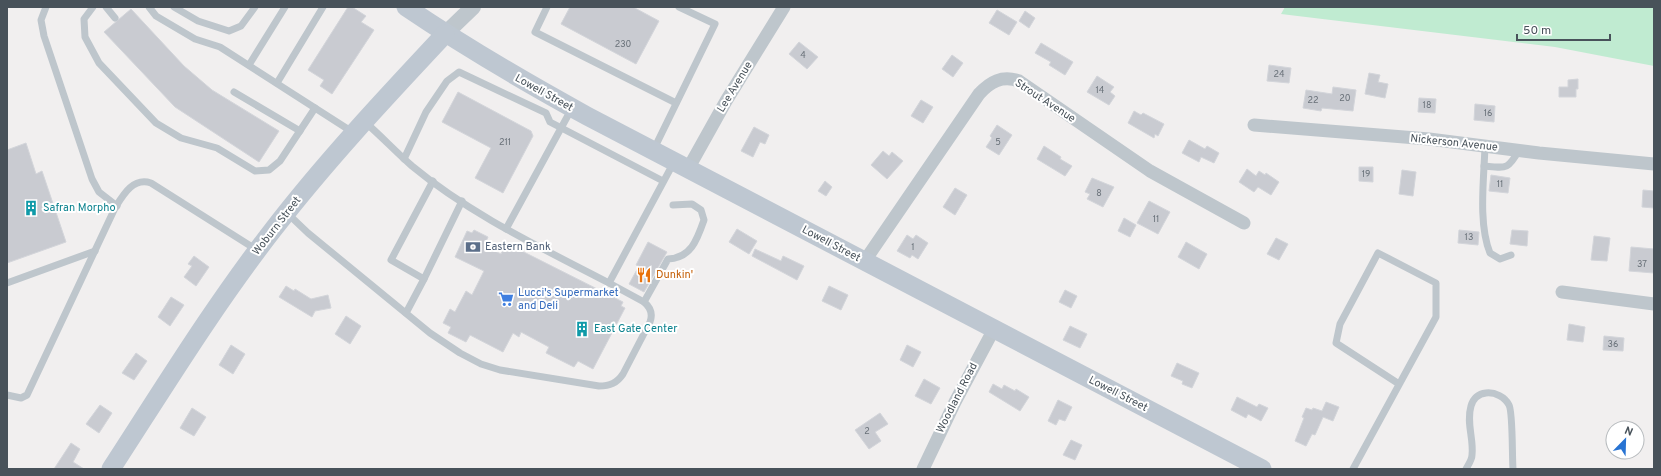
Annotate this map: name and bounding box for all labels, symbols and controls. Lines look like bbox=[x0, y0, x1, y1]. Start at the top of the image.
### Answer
scale bar bbox=[1517, 16, 1610, 42]
text: 50 m bbox=[1523, 23, 1551, 39]
house number: 230 bbox=[615, 39, 632, 50]
house number: 4 bbox=[800, 50, 806, 61]
street label: Lee Avenue bbox=[714, 59, 756, 115]
house number: 24 bbox=[1273, 69, 1285, 80]
street label: Lowell Street bbox=[512, 71, 576, 115]
street label: Strout Avenue bbox=[1012, 76, 1078, 126]
house number: 14 bbox=[1096, 85, 1105, 96]
house number: 20 bbox=[1339, 93, 1351, 104]
house number: 22 bbox=[1307, 95, 1319, 106]
house number: 18 bbox=[1423, 100, 1431, 111]
house number: 16 bbox=[1484, 108, 1492, 119]
street label: Nickerson Avenue bbox=[1409, 131, 1499, 155]
house number: 211 bbox=[499, 137, 511, 148]
house number: 5 bbox=[995, 137, 1001, 148]
house number: 19 bbox=[1362, 169, 1370, 180]
house number: 11 bbox=[1497, 179, 1503, 190]
house number: 8 bbox=[1096, 188, 1102, 199]
street label: Woburn Street bbox=[250, 194, 304, 258]
building icon: Safran Morpho bbox=[22, 199, 40, 217]
place label: Safran Morpho bbox=[43, 201, 116, 215]
house number: 11 bbox=[1153, 214, 1159, 225]
street label: Lowell Street bbox=[799, 223, 863, 265]
house number: 13 bbox=[1465, 232, 1473, 243]
bank icon: Eastern Bank bbox=[464, 238, 482, 256]
place label: Eastern Bank bbox=[485, 240, 551, 254]
house number: 1 bbox=[911, 242, 915, 253]
house number: 37 bbox=[1637, 259, 1647, 270]
restaurant icon: Dunkin' bbox=[635, 266, 653, 284]
place label: Dunkin' bbox=[656, 268, 693, 282]
place label: Lucci's Supermarket and Deli bbox=[518, 286, 619, 313]
supermarket icon: Lucci's Supermarket and Deli bbox=[497, 290, 515, 308]
building icon: East Gate Center bbox=[573, 320, 591, 338]
place label: East Gate Center bbox=[594, 322, 678, 336]
house number: 36 bbox=[1608, 339, 1618, 350]
street label: Woodland Road bbox=[933, 360, 981, 436]
street label: Lowell Street bbox=[1086, 373, 1150, 415]
north arrow bbox=[1605, 420, 1645, 460]
text: N bbox=[1622, 424, 1635, 440]
house number: 2 bbox=[864, 426, 870, 437]

